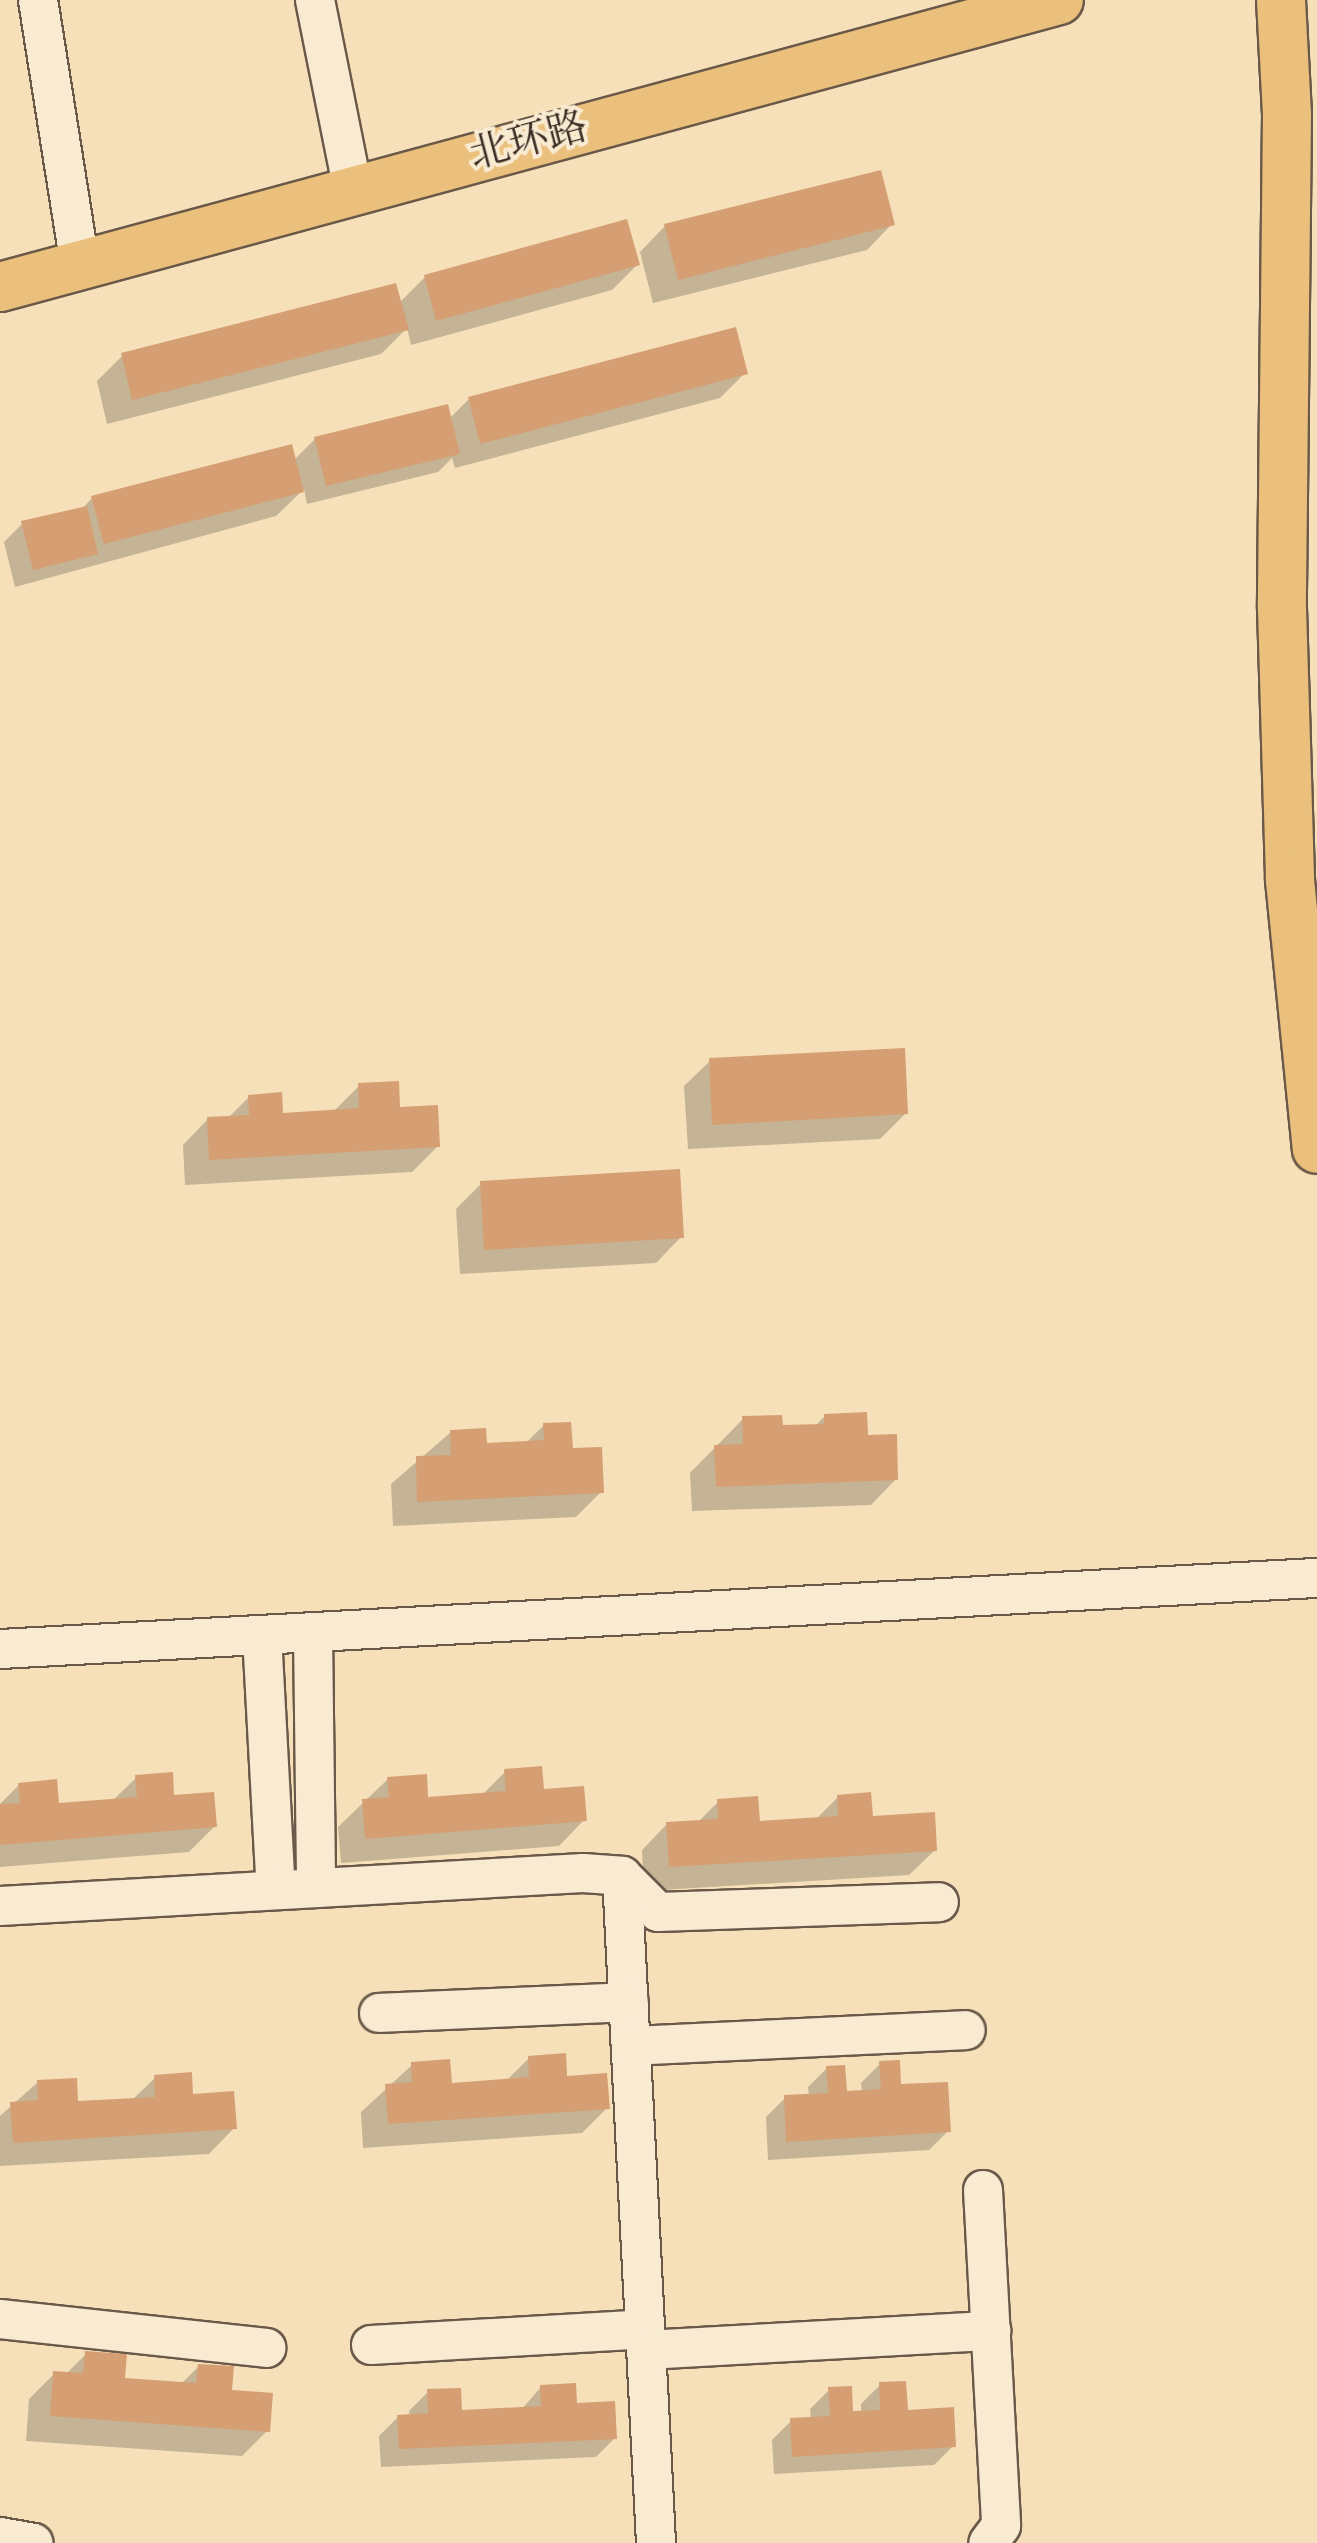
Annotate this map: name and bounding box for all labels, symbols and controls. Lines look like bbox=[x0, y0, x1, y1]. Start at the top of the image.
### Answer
street label: 北环路 bbox=[465, 104, 593, 182]

